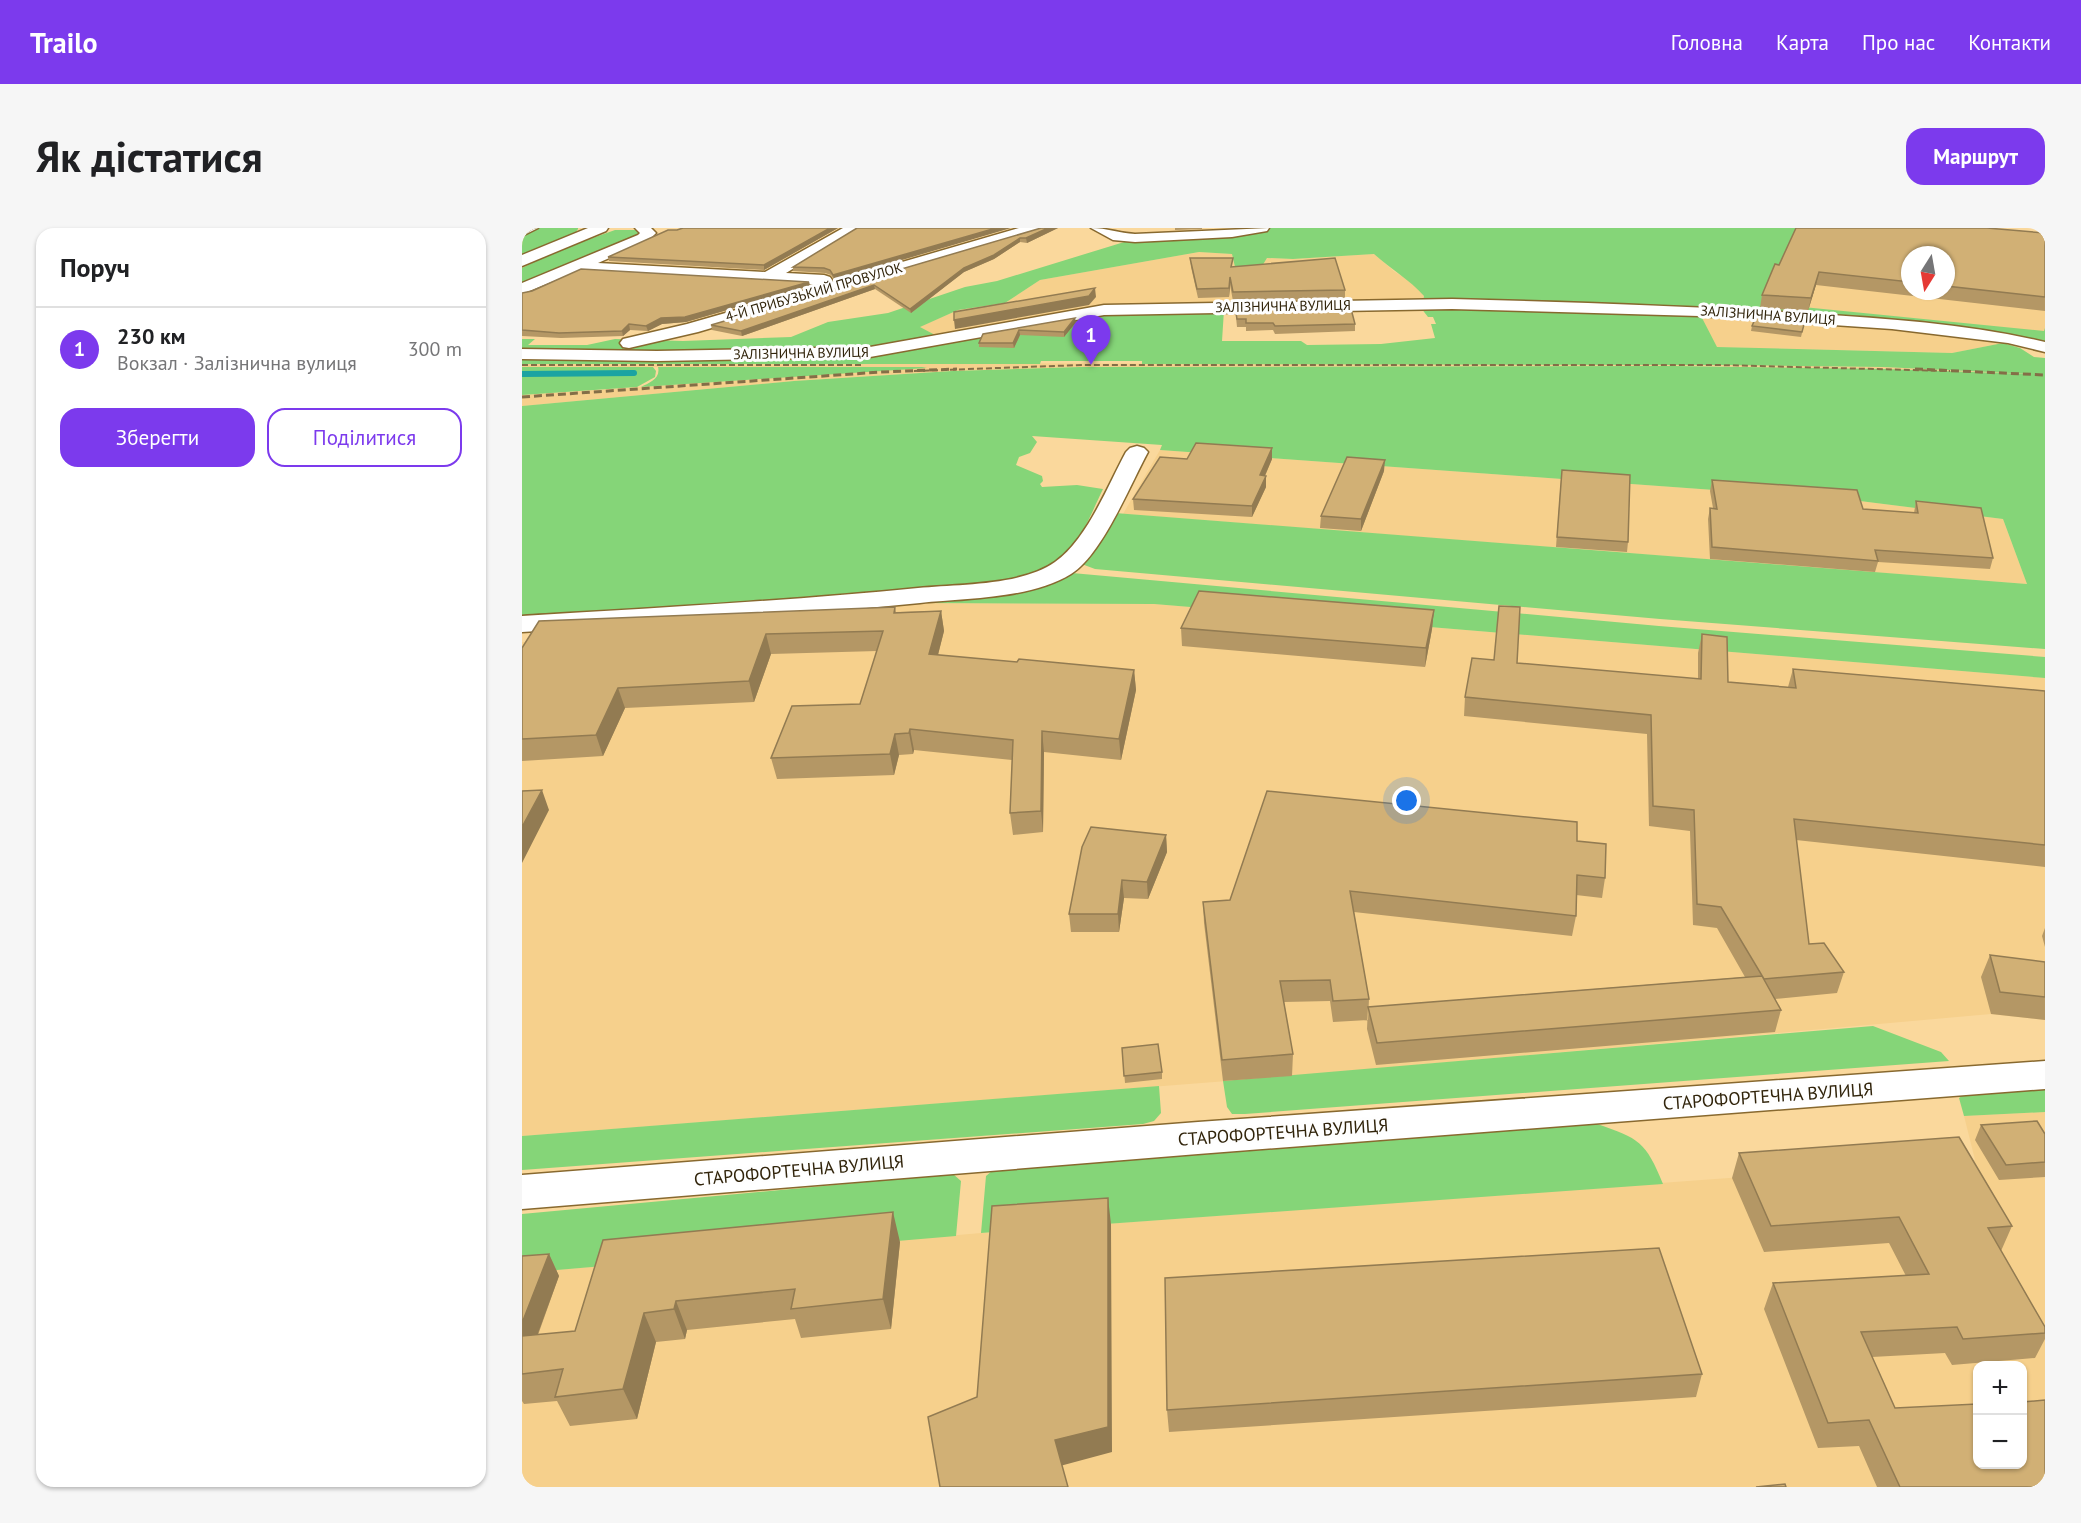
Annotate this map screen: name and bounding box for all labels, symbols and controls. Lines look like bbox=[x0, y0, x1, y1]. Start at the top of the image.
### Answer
text: Trailo bbox=[30, 24, 97, 61]
text: Головна bbox=[1671, 29, 1743, 56]
text: Карта bbox=[1776, 29, 1829, 56]
text: Про нас bbox=[1862, 29, 1935, 56]
text: Контакти bbox=[1968, 29, 2051, 56]
button: Маршрут bbox=[1906, 128, 2045, 185]
text: Як дістатися bbox=[36, 129, 263, 184]
north arrow bbox=[1901, 246, 1955, 300]
text: Поруч bbox=[60, 251, 130, 284]
street label: 4-Й ПРИБУЗЬКИЙ ПРОВУЛОК bbox=[723, 258, 905, 326]
street label: ЗАЛІЗНИЧНА ВУЛИЦЯ bbox=[1215, 296, 1351, 316]
street label: ЗАЛІЗНИЧНА ВУЛИЦЯ bbox=[1700, 301, 1836, 329]
pin: 1 bbox=[1072, 316, 1110, 365]
text: 230 км bbox=[117, 322, 185, 350]
text: 1 bbox=[74, 336, 85, 362]
text: 300 m bbox=[408, 336, 462, 362]
street label: ЗАЛІЗНИЧНА ВУЛИЦЯ bbox=[733, 343, 869, 363]
text: Вокзал · Залізнична вулиця bbox=[117, 350, 357, 376]
button: Зберегти bbox=[60, 408, 255, 467]
button: Поділитися bbox=[267, 408, 462, 467]
your location bbox=[1392, 786, 1421, 815]
street label: СТАРОФОРТЕЧНА ВУЛИЦЯ bbox=[1662, 1077, 1874, 1115]
street label: СТАРОФОРТЕЧНА ВУЛИЦЯ bbox=[1177, 1113, 1389, 1151]
street label: СТАРОФОРТЕЧНА ВУЛИЦЯ bbox=[693, 1149, 905, 1191]
map controls bbox=[1973, 1361, 2027, 1469]
button: + bbox=[1973, 1361, 2027, 1415]
button: − bbox=[1973, 1415, 2027, 1469]

